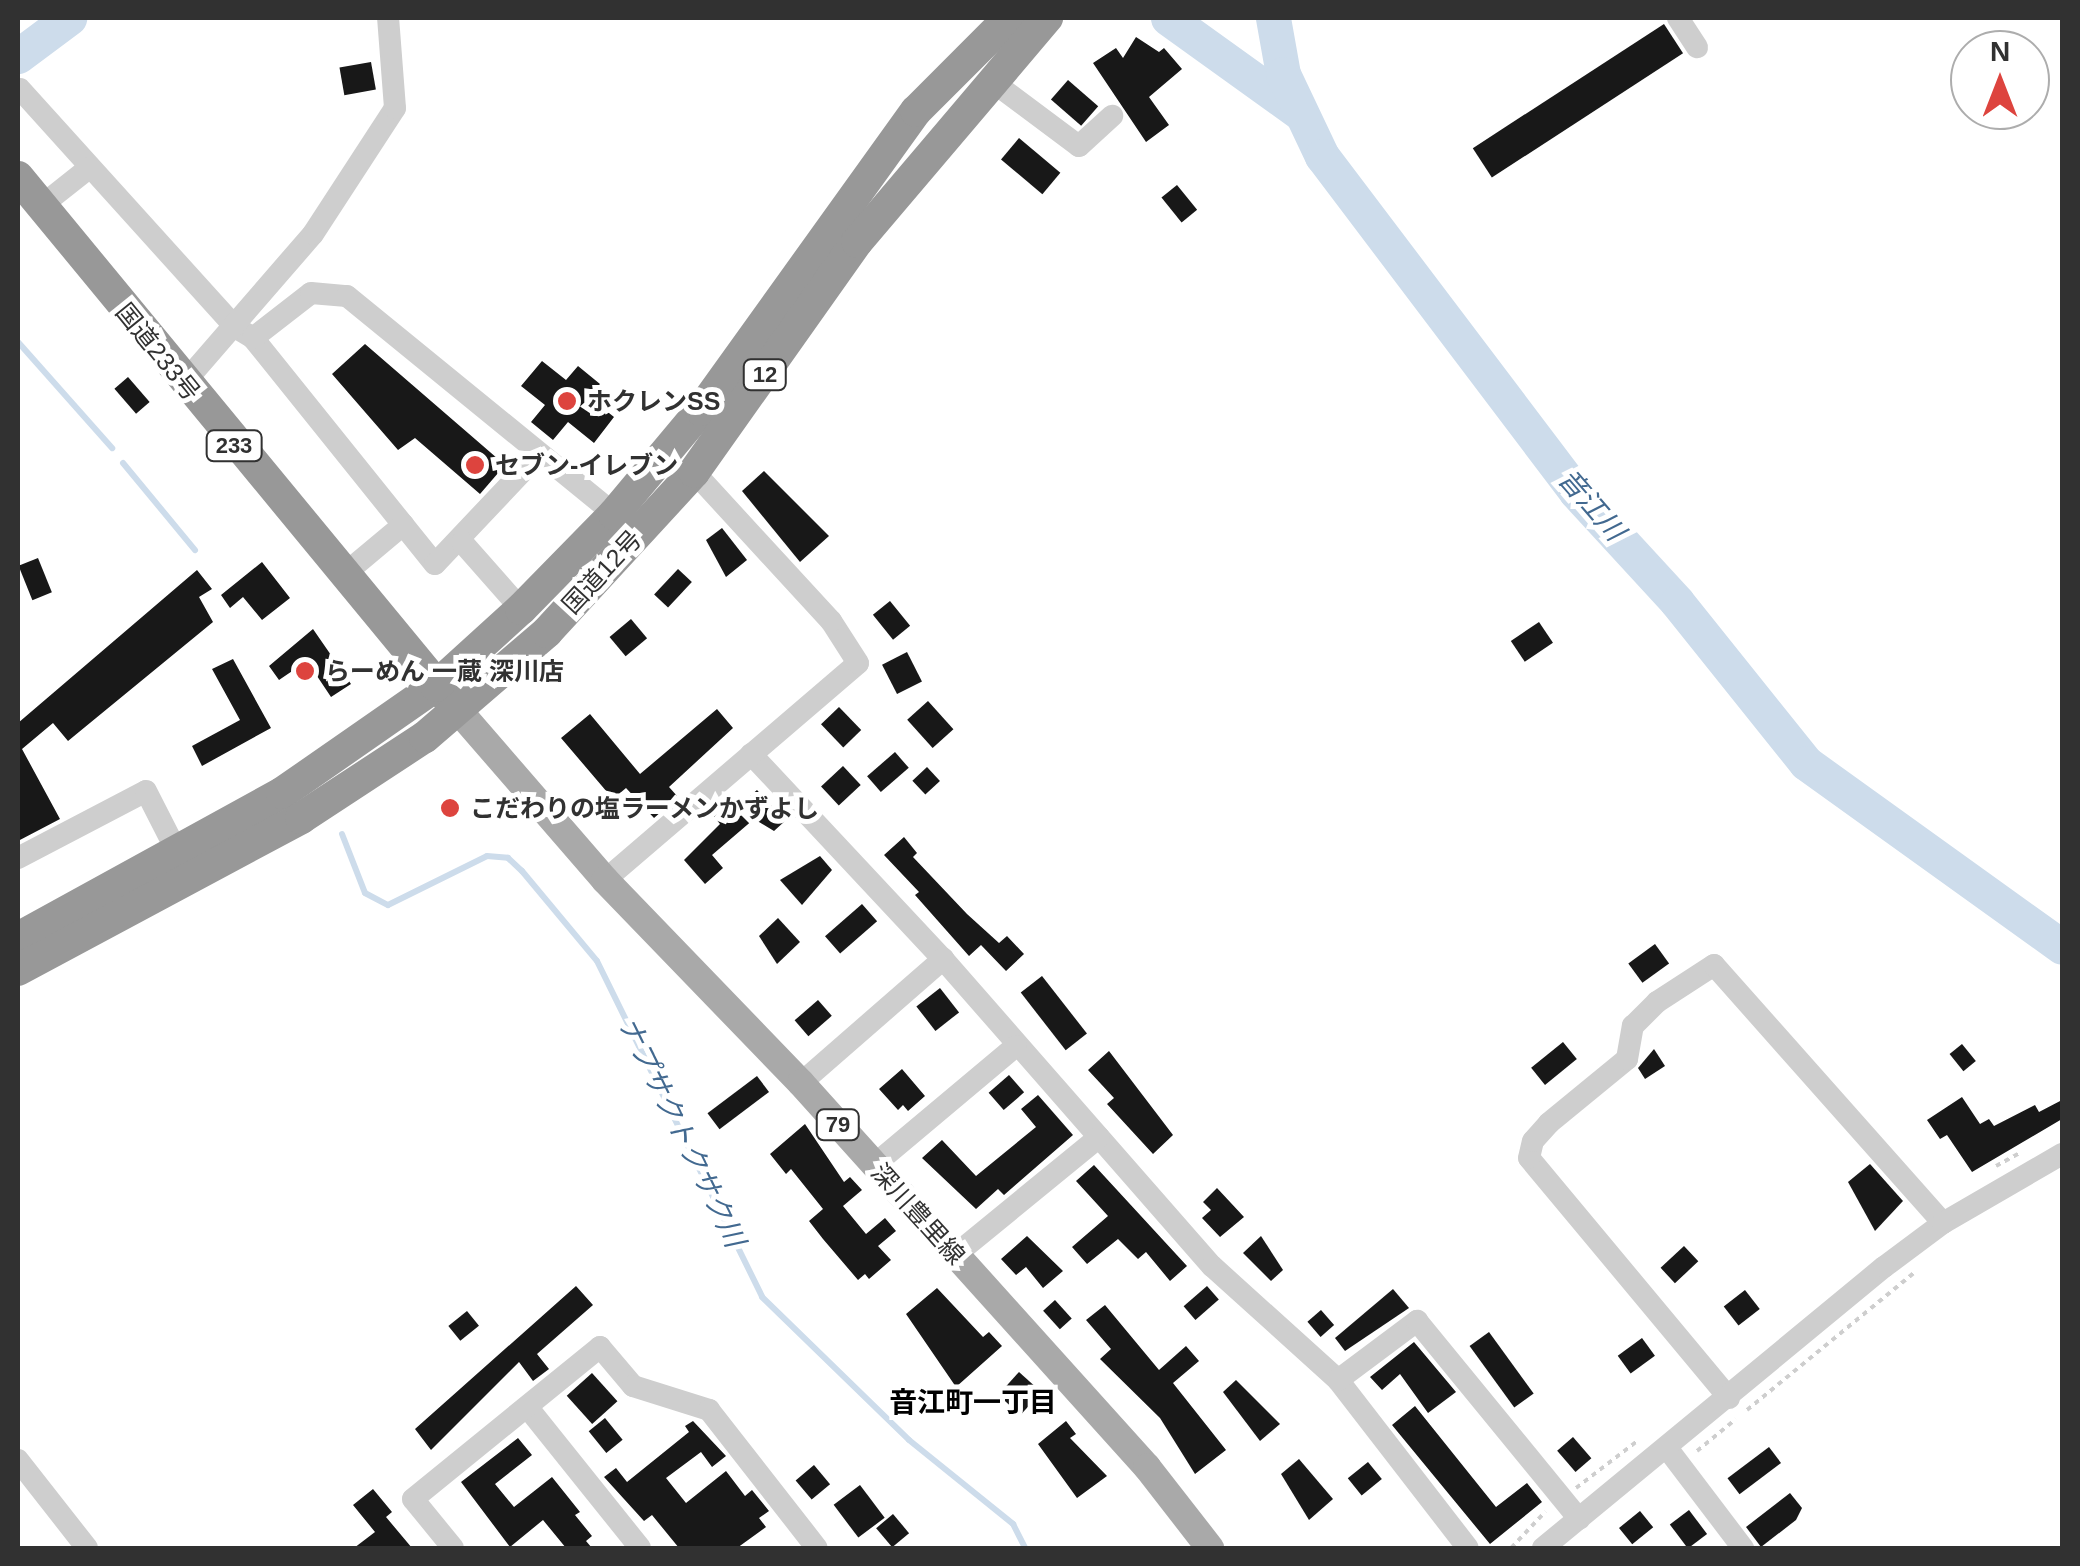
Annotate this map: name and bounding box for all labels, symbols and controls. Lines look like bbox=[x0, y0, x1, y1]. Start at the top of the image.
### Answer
north arrow bbox=[1950, 30, 2050, 130]
text: N bbox=[1990, 36, 2010, 67]
street label: 国道233号 bbox=[110, 297, 206, 407]
road number: 12 bbox=[742, 358, 788, 392]
place label: ホクレンSS bbox=[587, 386, 720, 416]
marker: ホクレンSS bbox=[556, 390, 578, 412]
road number: 233 bbox=[204, 429, 264, 463]
place label: セブン-イレブン bbox=[495, 450, 678, 480]
marker: セブン-イレブン bbox=[464, 454, 486, 476]
water label: 音江川 bbox=[1551, 462, 1631, 548]
street label: 国道12号 bbox=[556, 524, 648, 620]
place label: らーめん 一蔵 深川店 bbox=[325, 656, 564, 686]
marker: らーめん 一蔵 深川店 bbox=[294, 660, 316, 682]
place label: こだわりの塩ラーメンかずよし bbox=[470, 793, 820, 823]
marker: こだわりの塩ラーメンかずよし bbox=[439, 797, 461, 819]
water label: ナプサクトクサク川 bbox=[611, 1011, 751, 1253]
road number: 79 bbox=[816, 1108, 860, 1142]
street label: 深川豊里線 bbox=[865, 1158, 971, 1270]
district label: 音江町一丁目 bbox=[889, 1386, 1057, 1420]

